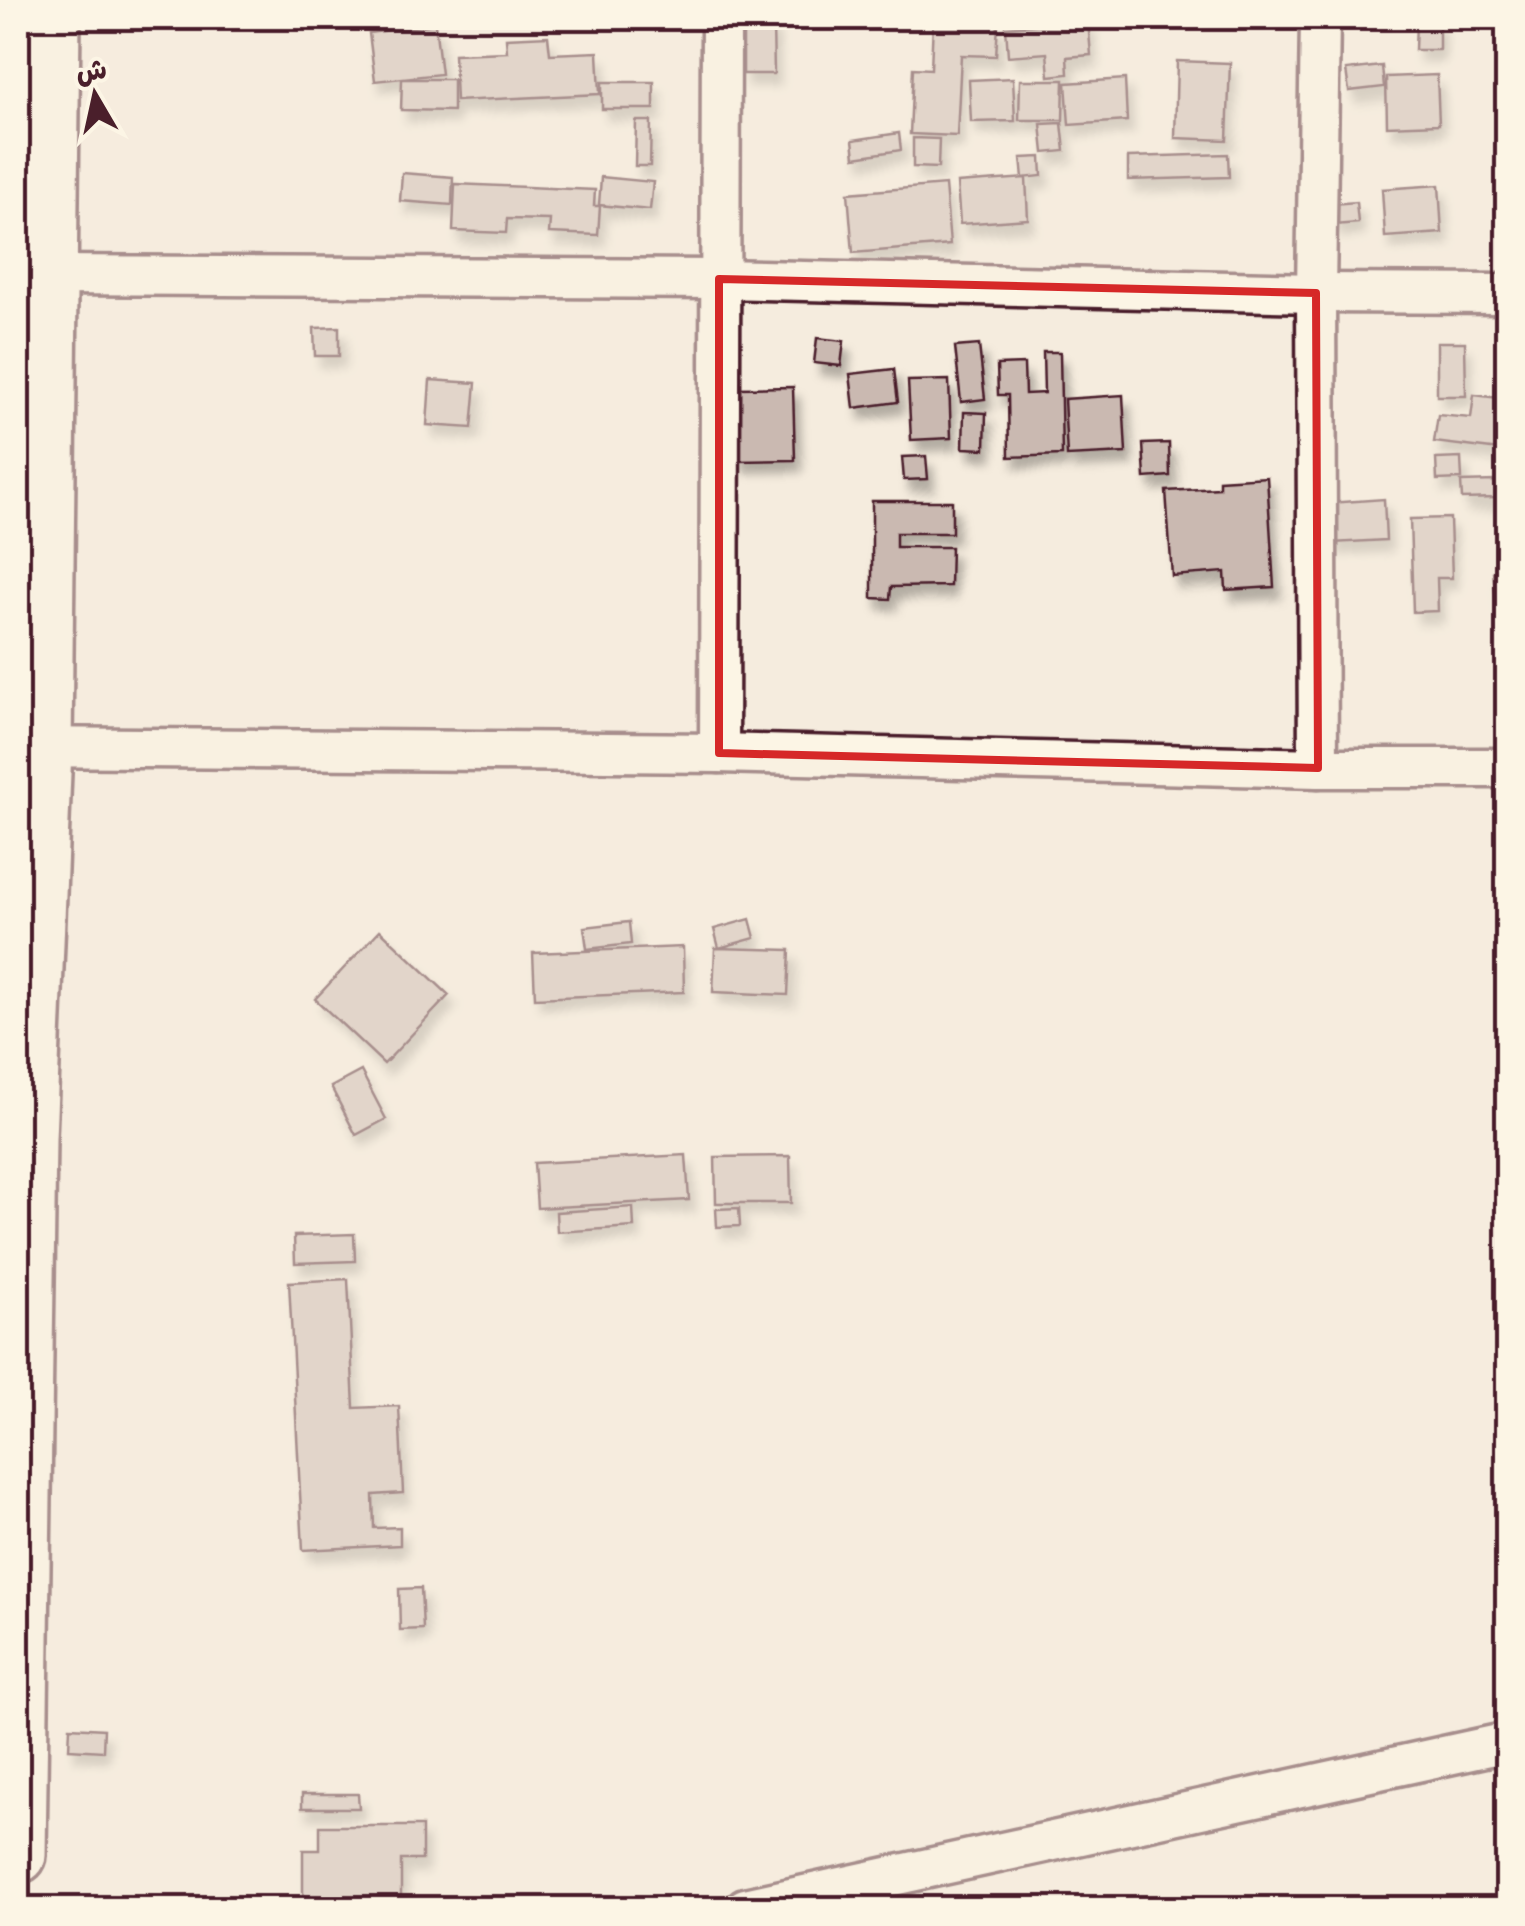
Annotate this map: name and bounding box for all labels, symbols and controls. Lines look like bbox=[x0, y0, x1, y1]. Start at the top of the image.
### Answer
north arrow bbox=[45, 45, 145, 145]
text: ش bbox=[73, 51, 109, 90]

